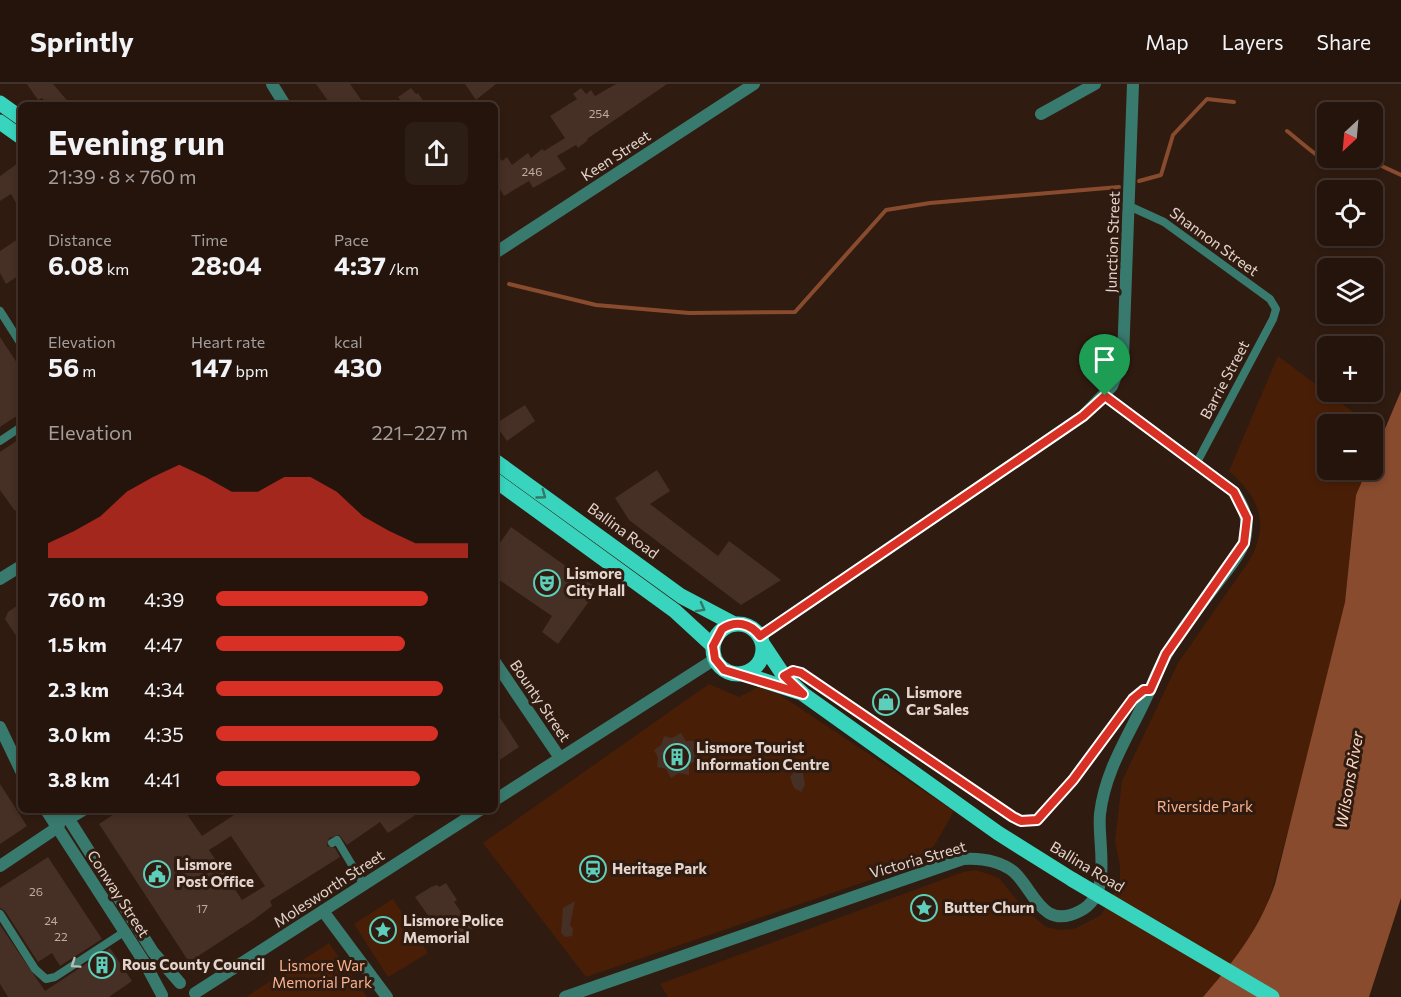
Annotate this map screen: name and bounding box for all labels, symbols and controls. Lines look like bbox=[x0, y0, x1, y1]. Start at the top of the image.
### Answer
text: Sprintly bbox=[30, 24, 134, 58]
text: Map bbox=[1145, 29, 1189, 54]
text: Layers bbox=[1222, 29, 1284, 54]
text: Share bbox=[1317, 29, 1371, 54]
north arrow bbox=[1317, 102, 1383, 168]
map controls bbox=[1317, 102, 1383, 480]
house number: 254 bbox=[589, 106, 609, 120]
text: Evening run bbox=[48, 121, 225, 162]
button: share bbox=[405, 122, 468, 185]
street label: Keen Street bbox=[577, 126, 654, 184]
text: 21:39 · 8 × 760 m bbox=[48, 164, 196, 188]
house number: 246 bbox=[522, 164, 542, 178]
button: locate bbox=[1317, 180, 1383, 246]
street label: Junction Street bbox=[1101, 191, 1123, 293]
street label: Shannon Street bbox=[1167, 203, 1262, 279]
text: Distance bbox=[48, 230, 112, 249]
text: Time bbox=[191, 230, 228, 249]
text: Pace bbox=[334, 230, 369, 249]
text: 6.08 bbox=[48, 249, 104, 280]
text: 28:04 bbox=[191, 249, 262, 280]
text: 4:37 bbox=[334, 249, 386, 280]
button: layers bbox=[1317, 258, 1383, 324]
text: km bbox=[104, 259, 129, 278]
text: /km bbox=[386, 259, 419, 278]
text: Elevation bbox=[48, 332, 116, 351]
text: Heart rate bbox=[191, 332, 265, 351]
text: kcal bbox=[334, 332, 363, 351]
pin bbox=[1079, 334, 1130, 396]
button: + bbox=[1317, 336, 1383, 402]
street label: Barrie Street bbox=[1196, 337, 1252, 422]
icon: arrive bbox=[1088, 343, 1121, 376]
text: 56 bbox=[48, 351, 79, 382]
text: 147 bbox=[191, 351, 232, 382]
text: 430 bbox=[334, 351, 382, 382]
text: m bbox=[79, 361, 96, 380]
text: bpm bbox=[232, 361, 268, 380]
button: − bbox=[1317, 414, 1383, 480]
text: Elevation bbox=[48, 420, 133, 444]
text: 221–227 m bbox=[372, 420, 468, 444]
one-way arrow bbox=[536, 488, 547, 499]
street label: Ballina Road bbox=[585, 498, 663, 562]
place label: Lismore City Hall bbox=[566, 564, 625, 599]
theatre icon: Lismore City Hall bbox=[532, 568, 562, 598]
text: 760 m bbox=[48, 587, 106, 611]
text: 4:39 bbox=[144, 587, 184, 611]
one-way arrow bbox=[695, 601, 706, 612]
text: 1.5 km bbox=[48, 632, 107, 656]
text: 4:47 bbox=[144, 632, 183, 656]
street label: Bounty Street bbox=[507, 656, 575, 745]
text: 2.3 km bbox=[48, 677, 109, 701]
text: 4:34 bbox=[144, 677, 184, 701]
place label: Lismore Car Sales bbox=[906, 683, 969, 718]
shop icon: Lismore Car Sales bbox=[871, 687, 901, 717]
text: 3.0 km bbox=[48, 722, 110, 746]
text: 4:35 bbox=[144, 722, 184, 746]
water label: Wilsons River bbox=[1331, 729, 1367, 830]
place label: Lismore Tourist Information Centre bbox=[696, 738, 830, 773]
building icon: Lismore Tourist Information Centre bbox=[662, 742, 692, 772]
text: 3.8 km bbox=[48, 767, 110, 791]
text: 4:41 bbox=[144, 767, 181, 791]
park label: Riverside Park bbox=[1157, 797, 1253, 815]
street label: Victoria Street bbox=[867, 837, 968, 881]
street label: Ballina Road bbox=[1047, 837, 1128, 895]
street label: Molesworth Street bbox=[270, 846, 387, 931]
street label: Conway Street bbox=[84, 847, 154, 940]
station icon: Heritage Park bbox=[578, 854, 608, 884]
place label: Lismore Post Office bbox=[176, 855, 254, 890]
public building icon: Lismore Post Office bbox=[142, 859, 172, 889]
place label: Heritage Park bbox=[612, 859, 707, 877]
house number: 26 bbox=[29, 884, 43, 898]
place icon: Butter Churn bbox=[909, 893, 939, 923]
place label: Butter Churn bbox=[944, 898, 1034, 916]
house number: 17 bbox=[196, 901, 208, 915]
place label: Lismore Police Memorial bbox=[403, 911, 504, 946]
house number: 24 bbox=[44, 913, 58, 927]
place icon: Lismore Police Memorial bbox=[368, 915, 398, 945]
house number: 22 bbox=[54, 929, 68, 943]
building icon: Rous County Council bbox=[87, 950, 117, 980]
place label: Rous County Council bbox=[122, 955, 265, 973]
park label: Lismore War Memorial Park bbox=[272, 956, 372, 991]
one-way arrow bbox=[71, 957, 82, 968]

